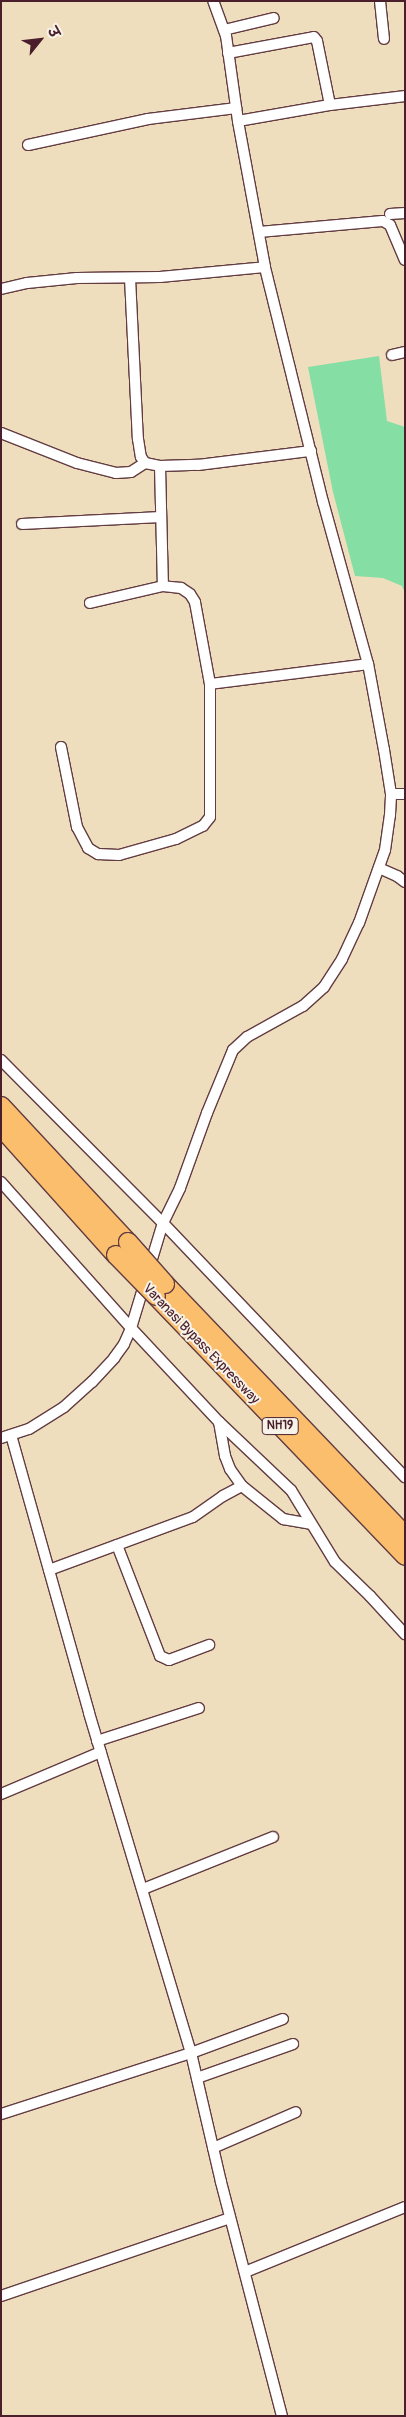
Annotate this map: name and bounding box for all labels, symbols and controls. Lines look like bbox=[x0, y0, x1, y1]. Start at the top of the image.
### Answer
north arrow bbox=[15, 15, 65, 65]
text: उ bbox=[44, 24, 63, 41]
street label: Varanasi Bypass Expressway bbox=[139, 1280, 263, 1408]
road number: NH19 bbox=[261, 1416, 299, 1435]

